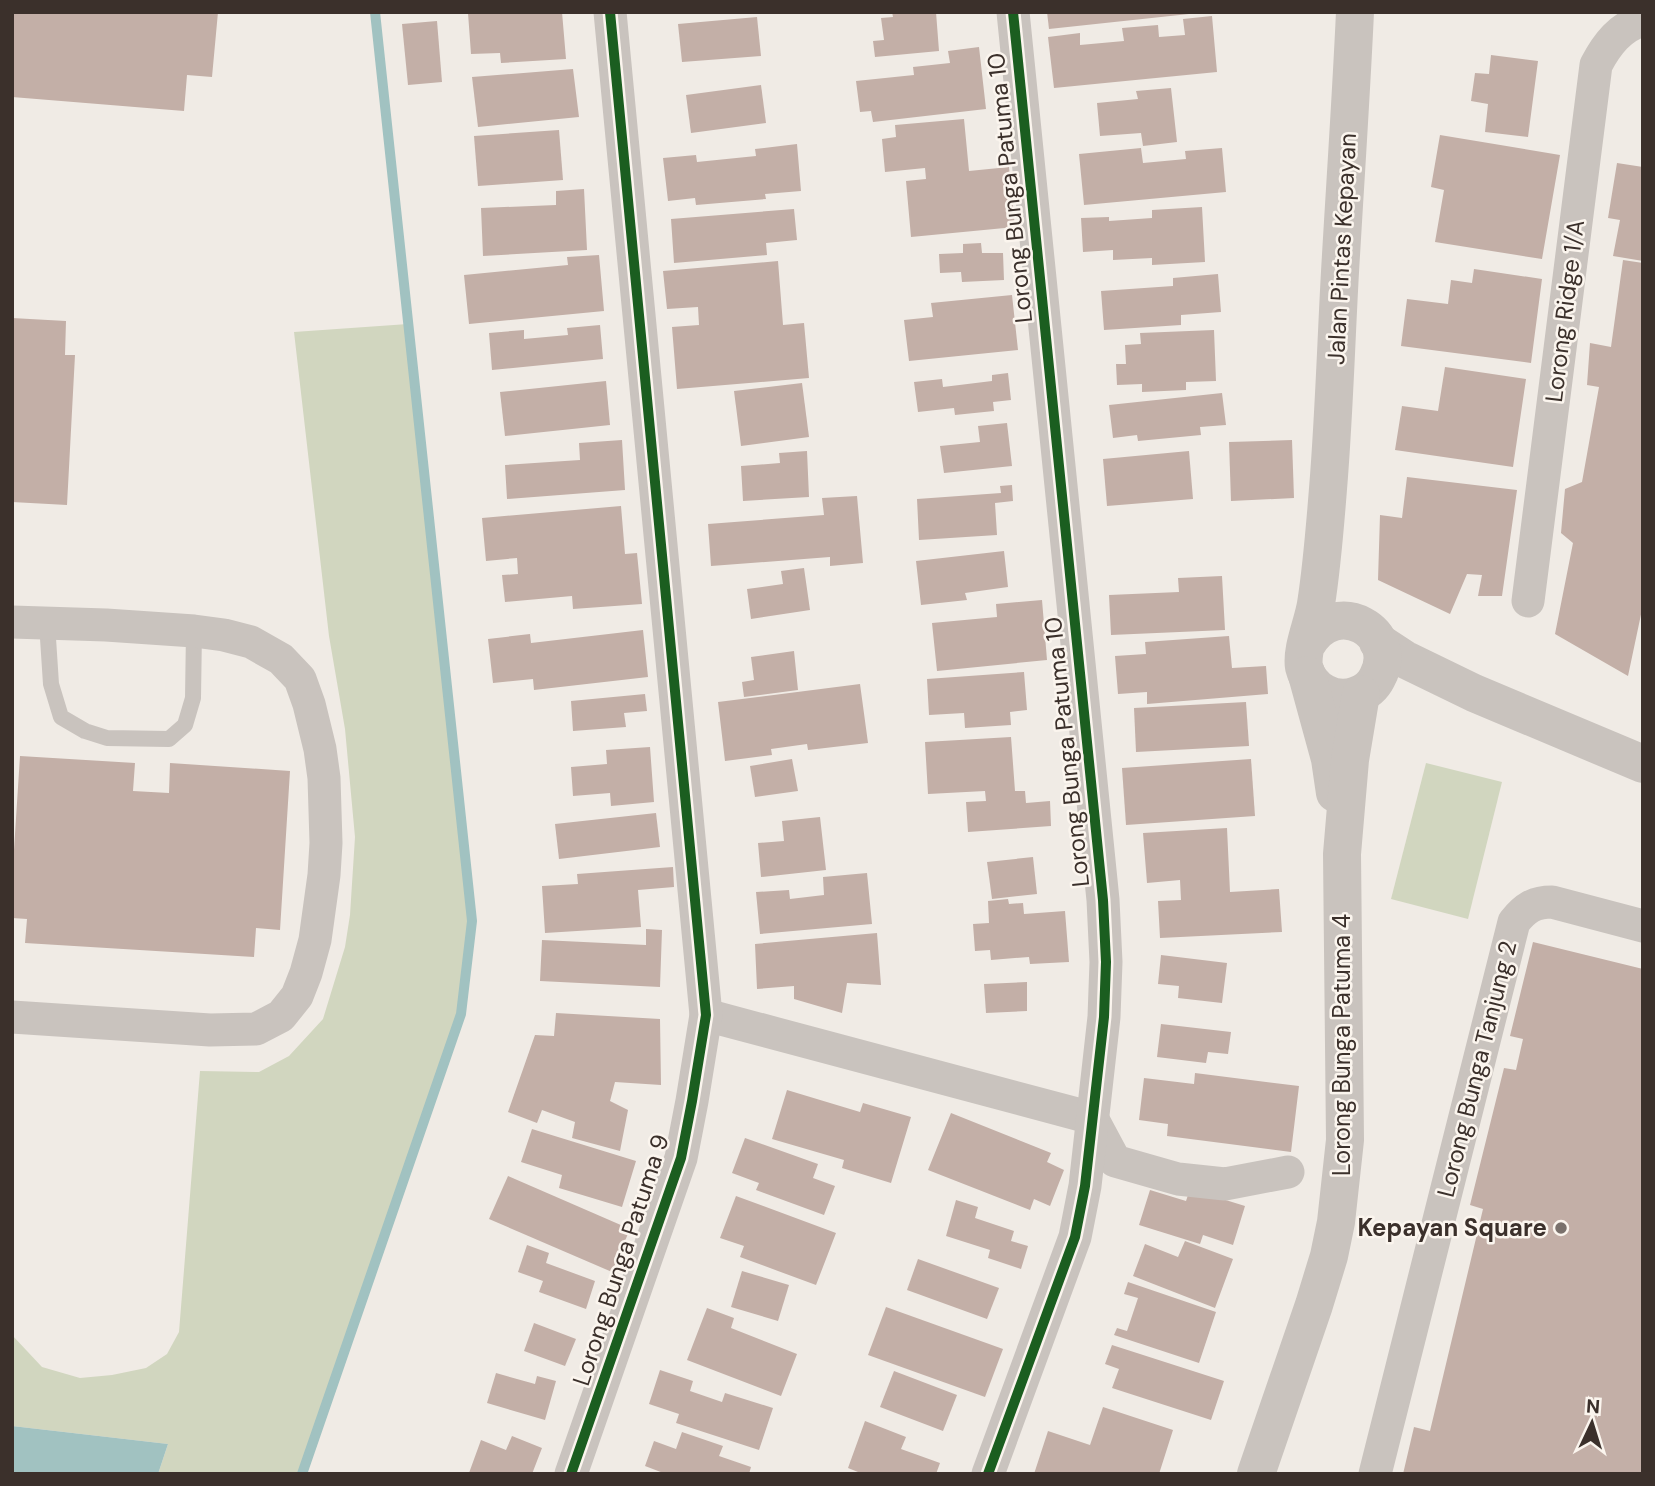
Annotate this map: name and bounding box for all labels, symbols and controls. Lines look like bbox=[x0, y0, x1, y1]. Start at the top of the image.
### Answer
street label: Lorong Bunga Patuma 10 bbox=[980, 51, 1039, 325]
street label: Jalan Pintas Kepayan bbox=[1320, 132, 1363, 366]
street label: Lorong Ridge 1/A bbox=[1538, 218, 1591, 404]
street label: Lorong Bunga Patuma 10 bbox=[1037, 615, 1096, 889]
street label: Lorong Bunga Patuma 4 bbox=[1326, 914, 1357, 1176]
street label: Lorong Bunga Tanjung 2 bbox=[1430, 938, 1523, 1200]
street label: Lorong Bunga Patuma 9 bbox=[565, 1130, 676, 1389]
place label: Kepayan Square bbox=[1357, 1212, 1547, 1243]
marker: Kepayan Square bbox=[1553, 1220, 1569, 1236]
north arrow bbox=[1557, 1388, 1627, 1458]
text: N bbox=[1585, 1394, 1601, 1419]

